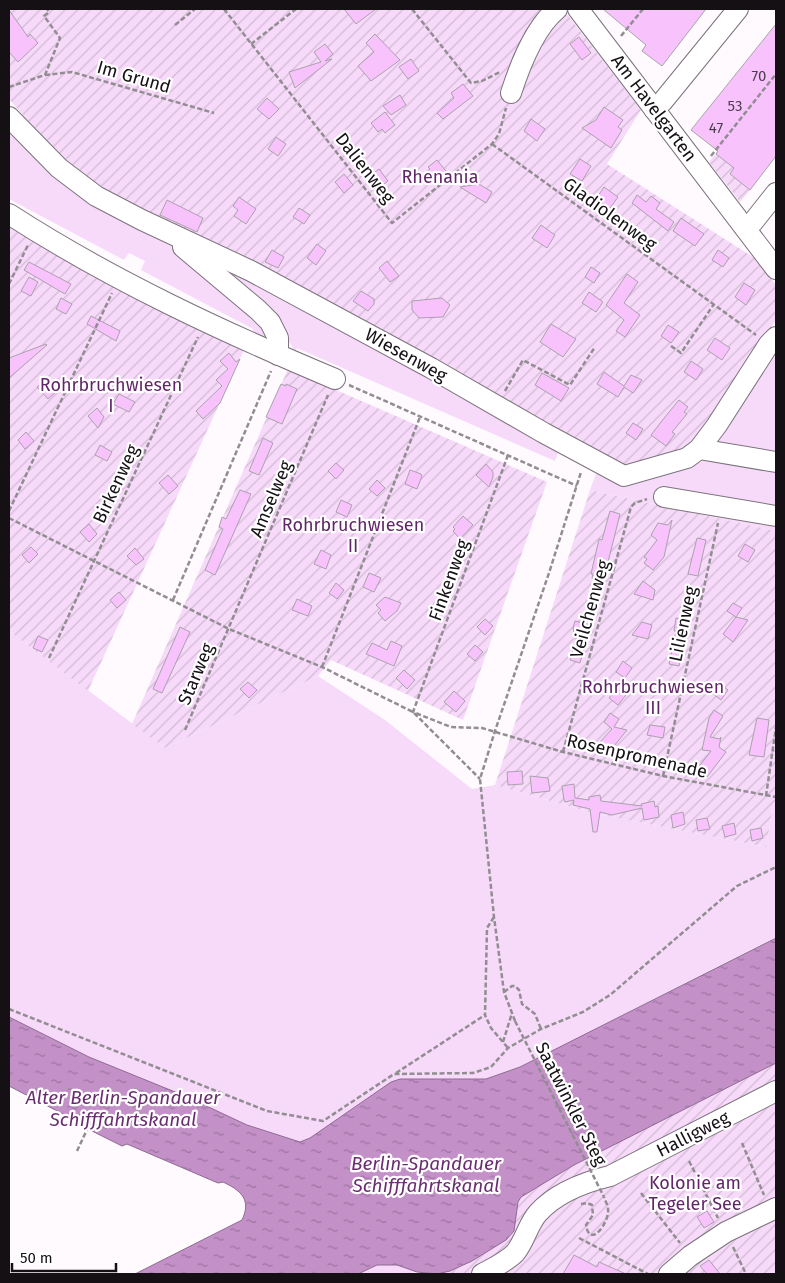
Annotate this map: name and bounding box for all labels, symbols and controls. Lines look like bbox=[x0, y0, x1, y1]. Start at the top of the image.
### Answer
street label: Am Havelgarten bbox=[607, 50, 701, 166]
street label: Im Grund bbox=[95, 56, 173, 98]
house number: 70 bbox=[752, 67, 766, 85]
house number: 53 bbox=[728, 97, 742, 115]
house number: 47 bbox=[709, 119, 723, 137]
street label: Dalienweg bbox=[331, 128, 400, 208]
park label: Rhenania bbox=[401, 166, 479, 188]
street label: Gladiolenweg bbox=[559, 173, 662, 256]
street label: Wiesenweg bbox=[361, 323, 452, 387]
park label: Rohrbruchwiesen I bbox=[40, 374, 182, 417]
street label: Birkenweg bbox=[88, 441, 144, 527]
street label: Amselweg bbox=[245, 457, 297, 541]
park label: Rohrbruchwiesen II bbox=[282, 514, 424, 557]
street label: Finkenweg bbox=[424, 536, 474, 624]
street label: Veilchenweg bbox=[565, 557, 615, 661]
street label: Lilienweg bbox=[664, 584, 702, 664]
street label: Starweg bbox=[173, 639, 219, 708]
park label: Rohrbruchwiesen III bbox=[582, 676, 724, 719]
street label: Rosenpromenade bbox=[565, 729, 709, 783]
street label: Saatwinkler Steg bbox=[530, 1039, 612, 1170]
water label: Alter Berlin-Spandauer Schifffahrtskanal bbox=[25, 1086, 221, 1131]
street label: Halligweg bbox=[653, 1106, 734, 1162]
water label: Berlin-Spandauer Schifffahrtskanal bbox=[351, 1152, 502, 1197]
park label: Kolonie am Tegeler See bbox=[648, 1172, 742, 1215]
scale bar bbox=[12, 1240, 116, 1272]
text: 50 m bbox=[20, 1249, 53, 1267]

